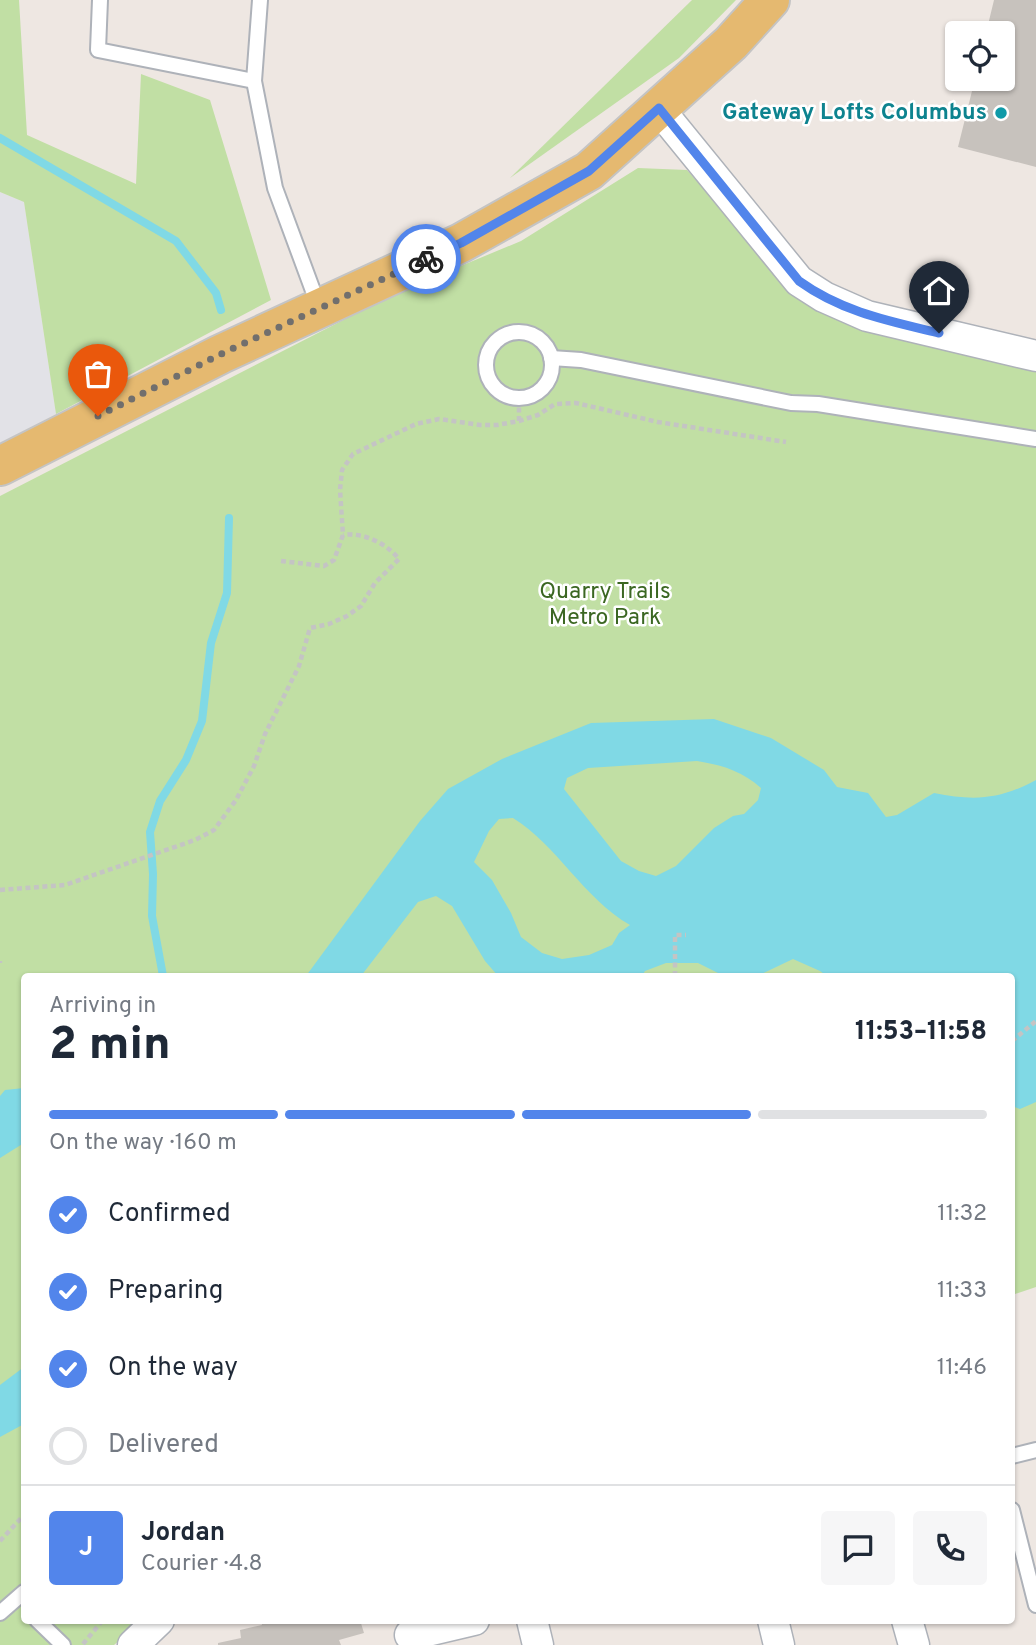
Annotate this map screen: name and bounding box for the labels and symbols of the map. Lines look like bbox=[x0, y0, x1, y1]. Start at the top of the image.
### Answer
place label: Gateway Lofts Columbus bbox=[722, 99, 987, 128]
marker: Gateway Lofts Columbus bbox=[993, 105, 1009, 121]
courier bbox=[391, 224, 461, 294]
pin bbox=[909, 261, 969, 333]
pin bbox=[68, 344, 128, 416]
park label: Quarry Trails Metro Park bbox=[539, 578, 671, 633]

